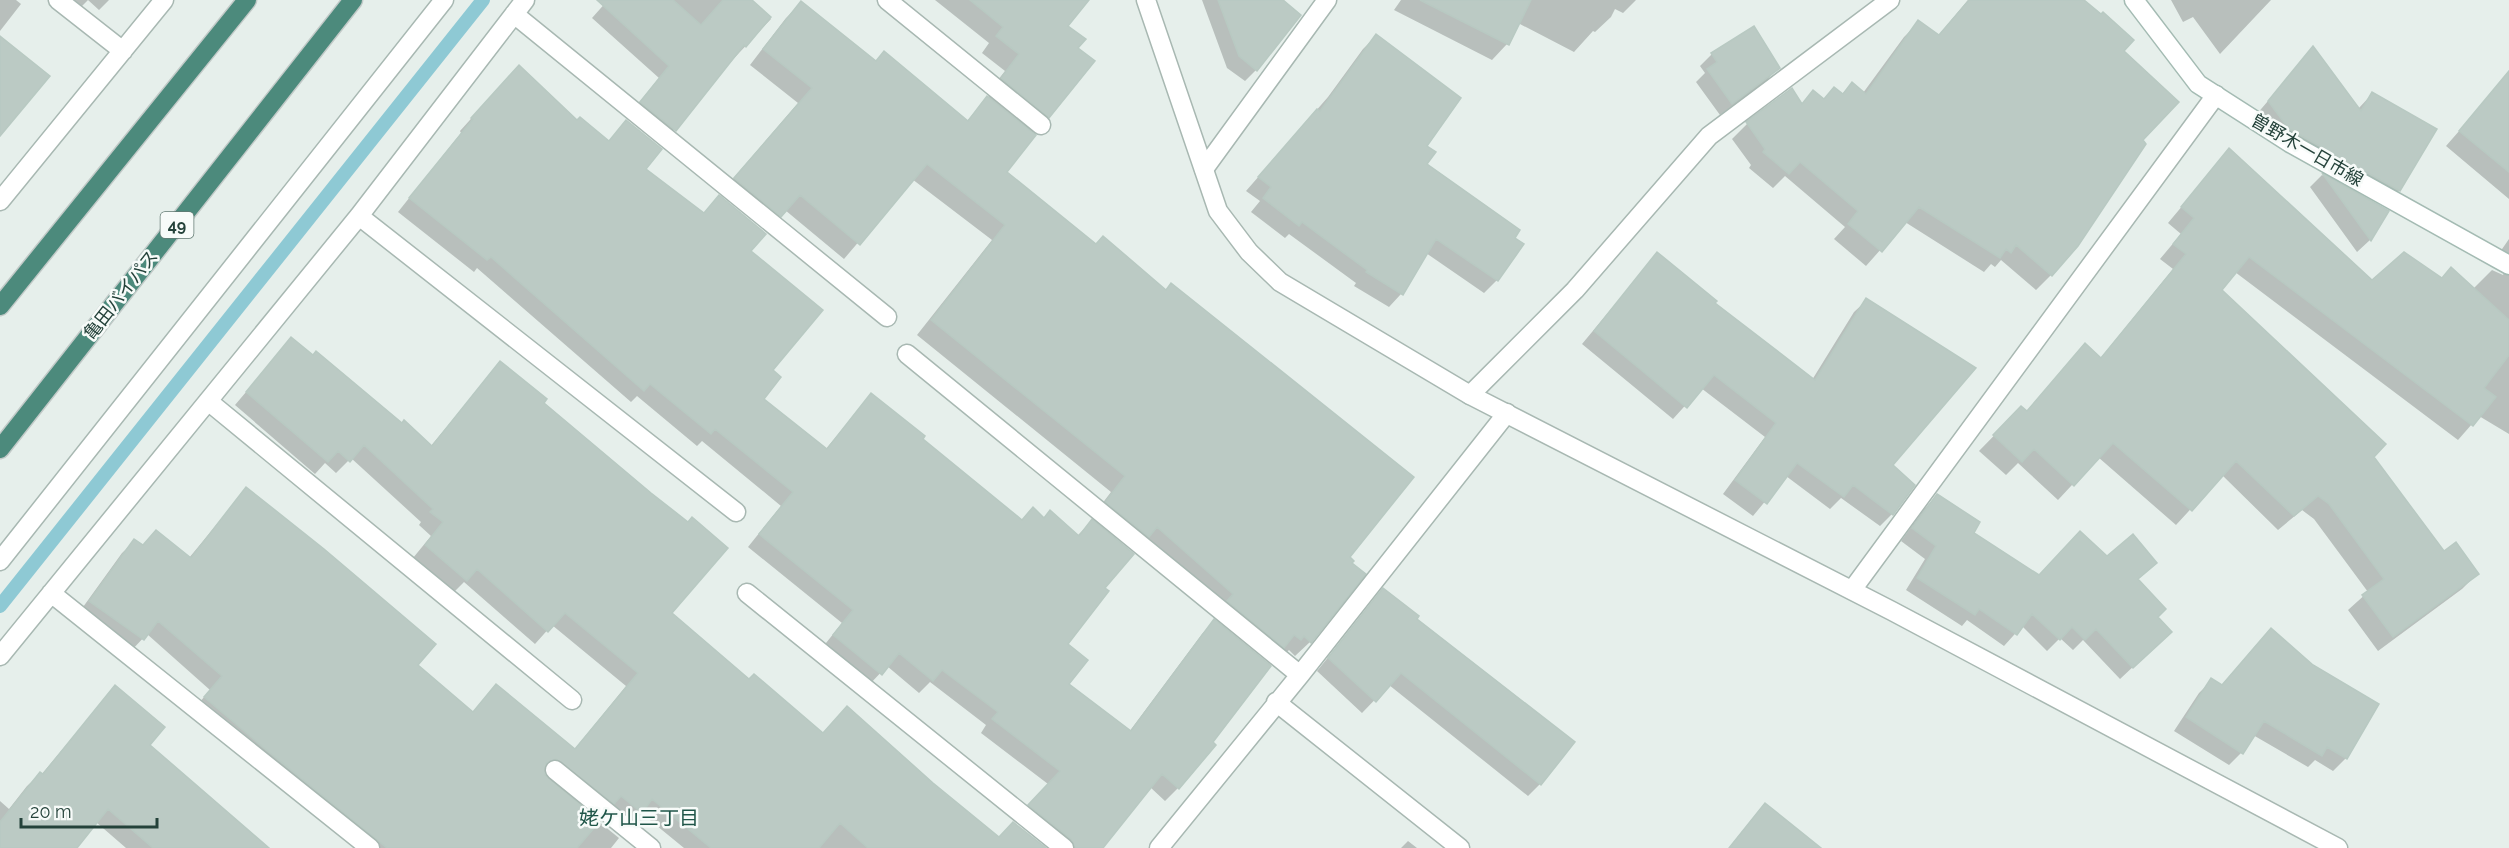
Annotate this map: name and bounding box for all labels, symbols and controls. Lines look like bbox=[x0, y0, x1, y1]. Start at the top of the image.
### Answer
street label: 曽野木一日市線 bbox=[2247, 109, 2367, 190]
road number: 49 bbox=[160, 212, 194, 238]
street label: 亀田バイパス bbox=[79, 246, 162, 344]
scale bar bbox=[21, 791, 158, 829]
text: 20 m bbox=[30, 801, 72, 822]
district label: 姥ケ山三丁目 bbox=[579, 806, 699, 830]

